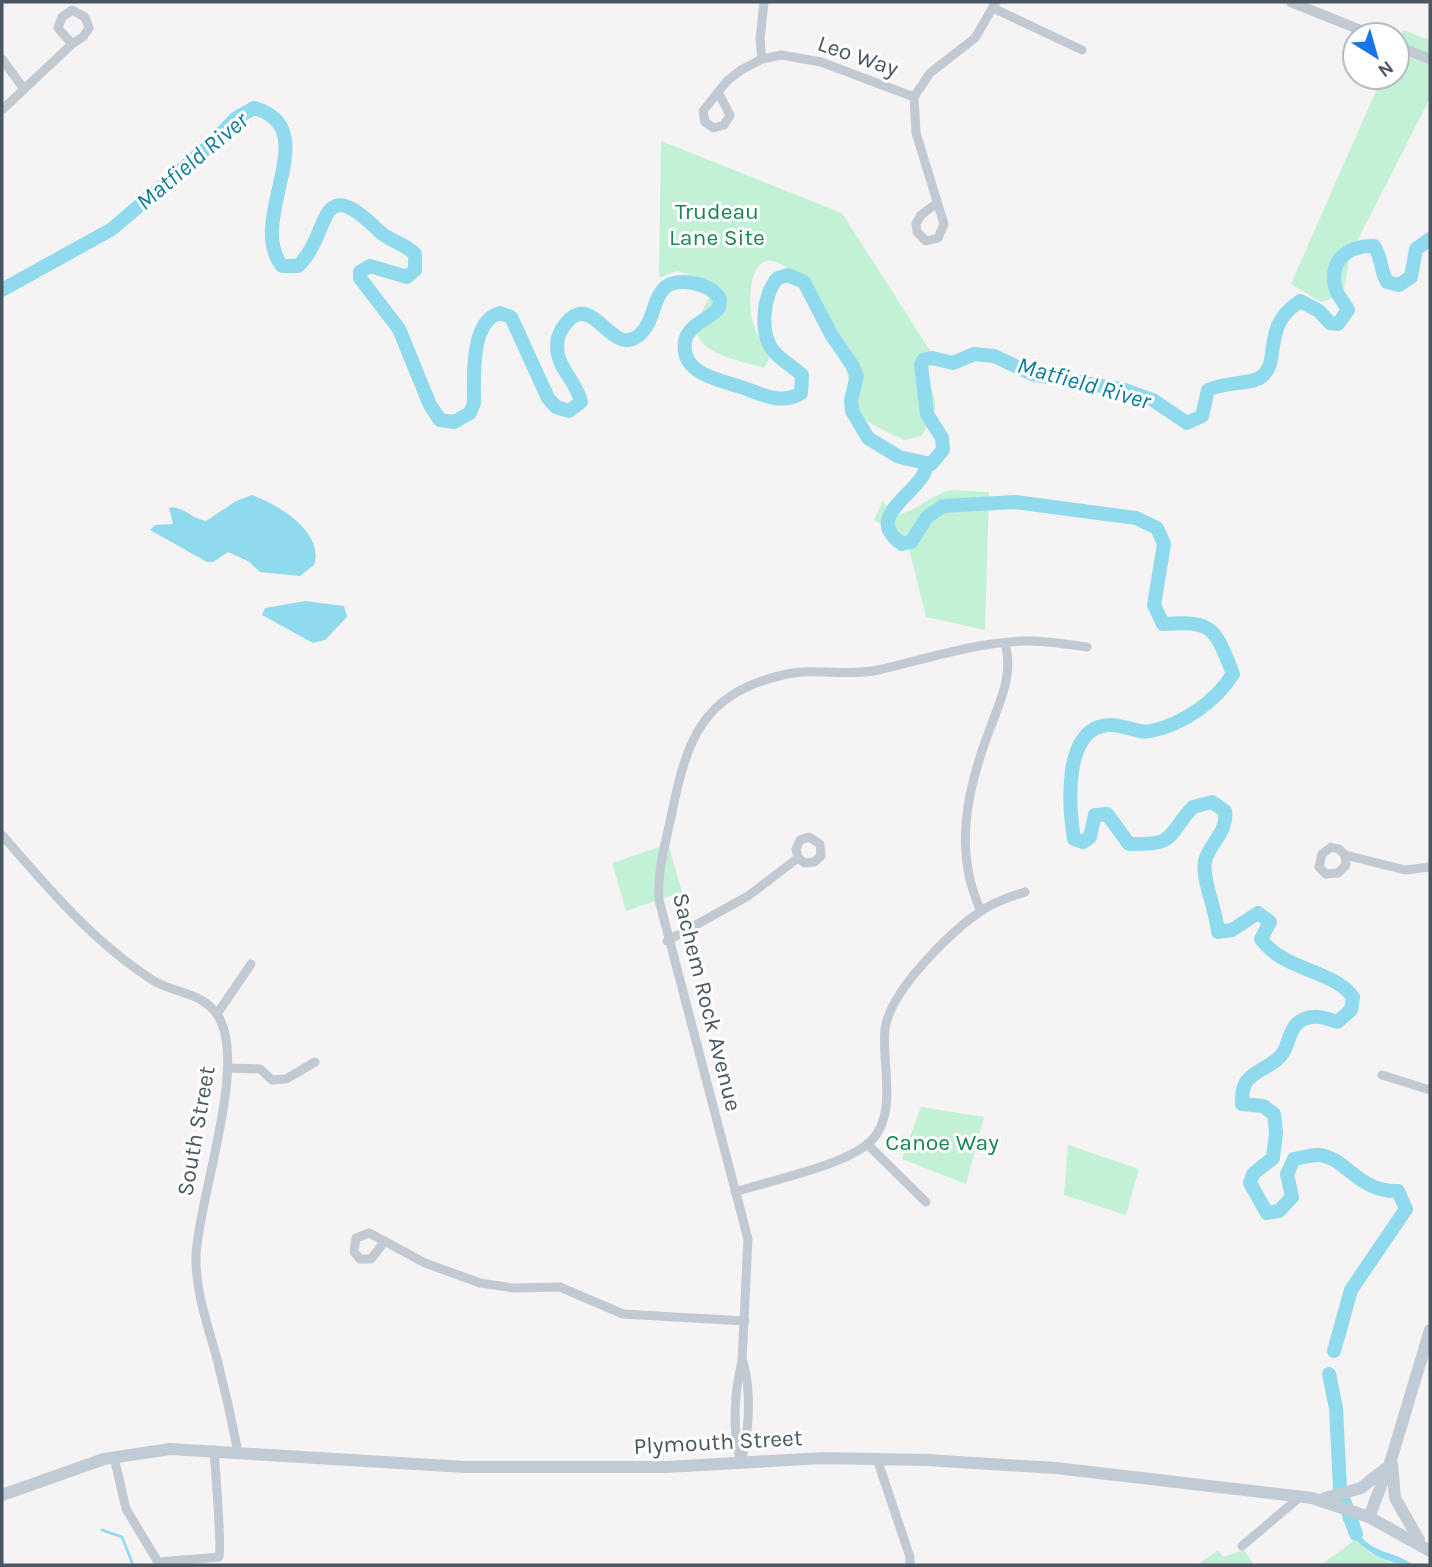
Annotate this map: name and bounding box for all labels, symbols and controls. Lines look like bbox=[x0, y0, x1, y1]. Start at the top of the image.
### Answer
north arrow bbox=[1341, 21, 1411, 91]
street label: Leo Way bbox=[814, 30, 902, 82]
text: N bbox=[1374, 56, 1398, 82]
water label: Matfield River bbox=[130, 106, 254, 216]
park label: Trudeau Lane Site bbox=[669, 198, 765, 251]
water label: Matfield River bbox=[1014, 351, 1155, 416]
street label: Sachem Rock Avenue bbox=[667, 890, 747, 1114]
street label: South Street bbox=[171, 1064, 221, 1198]
park label: Canoe Way bbox=[885, 1129, 999, 1156]
street label: Plymouth Street bbox=[633, 1424, 803, 1460]

